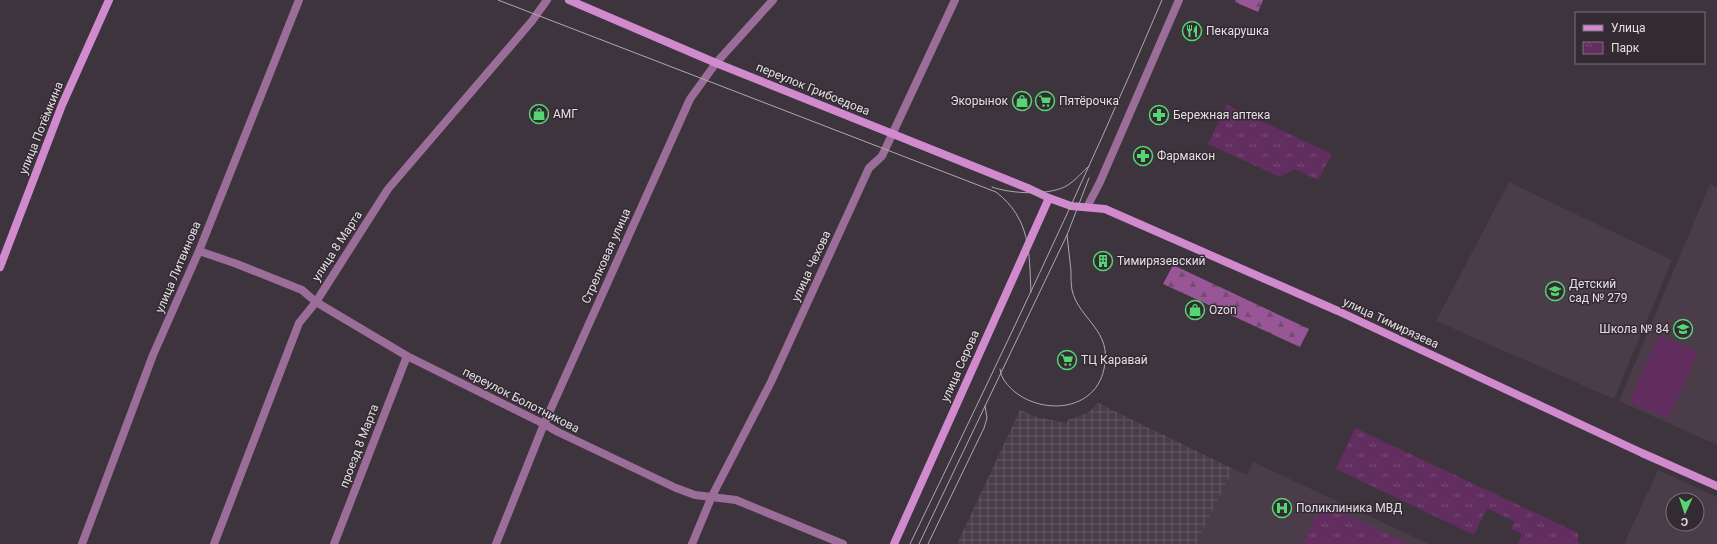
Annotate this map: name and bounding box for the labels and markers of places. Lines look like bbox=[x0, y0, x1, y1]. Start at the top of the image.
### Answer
restaurant icon: Пекарушка bbox=[1181, 20, 1203, 42]
place label: Пекарушка bbox=[1206, 24, 1269, 38]
shop icon: Экорынок bbox=[1011, 90, 1033, 112]
supermarket icon: Пятёрочка bbox=[1034, 90, 1056, 112]
place label: Экорынок bbox=[950, 94, 1009, 108]
place label: Пятёрочка bbox=[1059, 94, 1119, 108]
shop icon: АМГ bbox=[528, 103, 550, 125]
pharmacy icon: Бережная аптека bbox=[1148, 104, 1170, 126]
place label: АМГ bbox=[553, 107, 578, 121]
place label: Бережная аптека bbox=[1173, 108, 1270, 122]
pharmacy icon: Фармакон bbox=[1132, 145, 1154, 167]
place label: Фармакон bbox=[1157, 149, 1215, 163]
building icon: Тимирязевский bbox=[1092, 250, 1114, 272]
place label: Тимирязевский bbox=[1117, 254, 1206, 268]
place label: Детский сад № 279 bbox=[1569, 277, 1628, 305]
school or university icon: Детский сад № 279 bbox=[1544, 280, 1566, 302]
shop icon: Ozon bbox=[1184, 299, 1206, 321]
place label: Ozon bbox=[1209, 303, 1237, 317]
school or university icon: Школа № 84 bbox=[1672, 318, 1694, 340]
place label: Школа № 84 bbox=[1599, 322, 1669, 336]
supermarket icon: ТЦ Каравай bbox=[1056, 349, 1078, 371]
place label: ТЦ Каравай bbox=[1081, 353, 1148, 367]
hospital icon: Поликлиника МВД bbox=[1271, 497, 1293, 519]
place label: Поликлиника МВД bbox=[1296, 501, 1402, 515]

